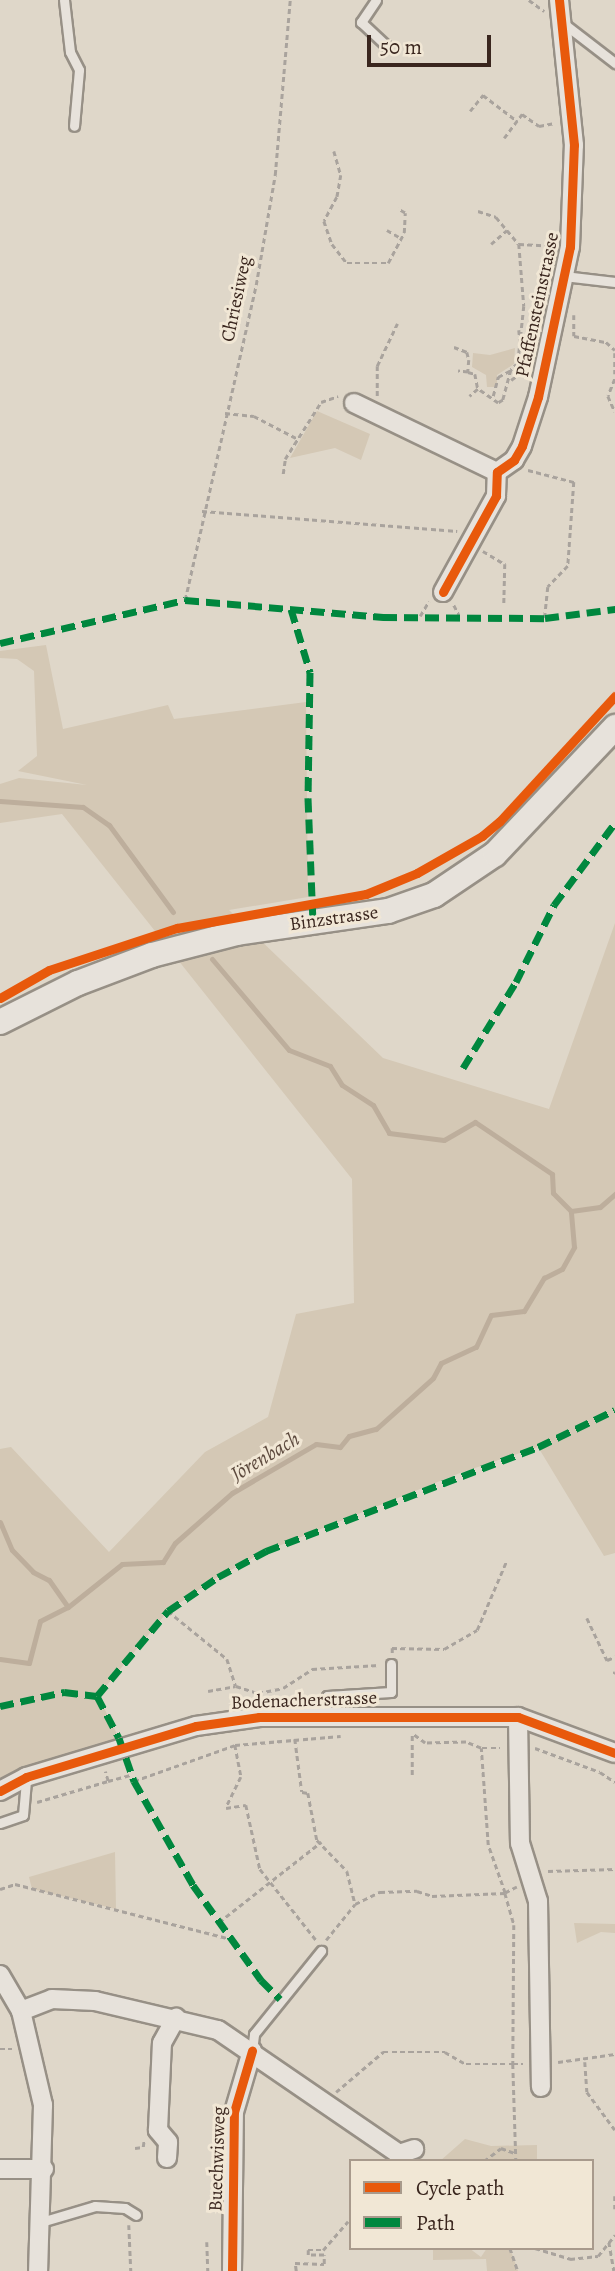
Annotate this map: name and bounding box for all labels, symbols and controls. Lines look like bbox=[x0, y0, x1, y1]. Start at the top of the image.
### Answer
scale bar bbox=[370, 21, 494, 65]
text: 50 m bbox=[380, 33, 422, 61]
street label: Pfaffensteinstrasse bbox=[511, 230, 565, 380]
street label: Chriesiweg bbox=[217, 254, 257, 344]
street label: Binzstrasse bbox=[288, 901, 380, 937]
water label: Jörenbach bbox=[226, 1426, 304, 1486]
street label: Bodenacherstrasse bbox=[231, 1687, 377, 1715]
street label: Buechwisweg bbox=[205, 2106, 231, 2212]
legend bbox=[349, 2159, 594, 2250]
text: Cycle path bbox=[416, 2174, 505, 2202]
text: Path bbox=[416, 2209, 455, 2237]

